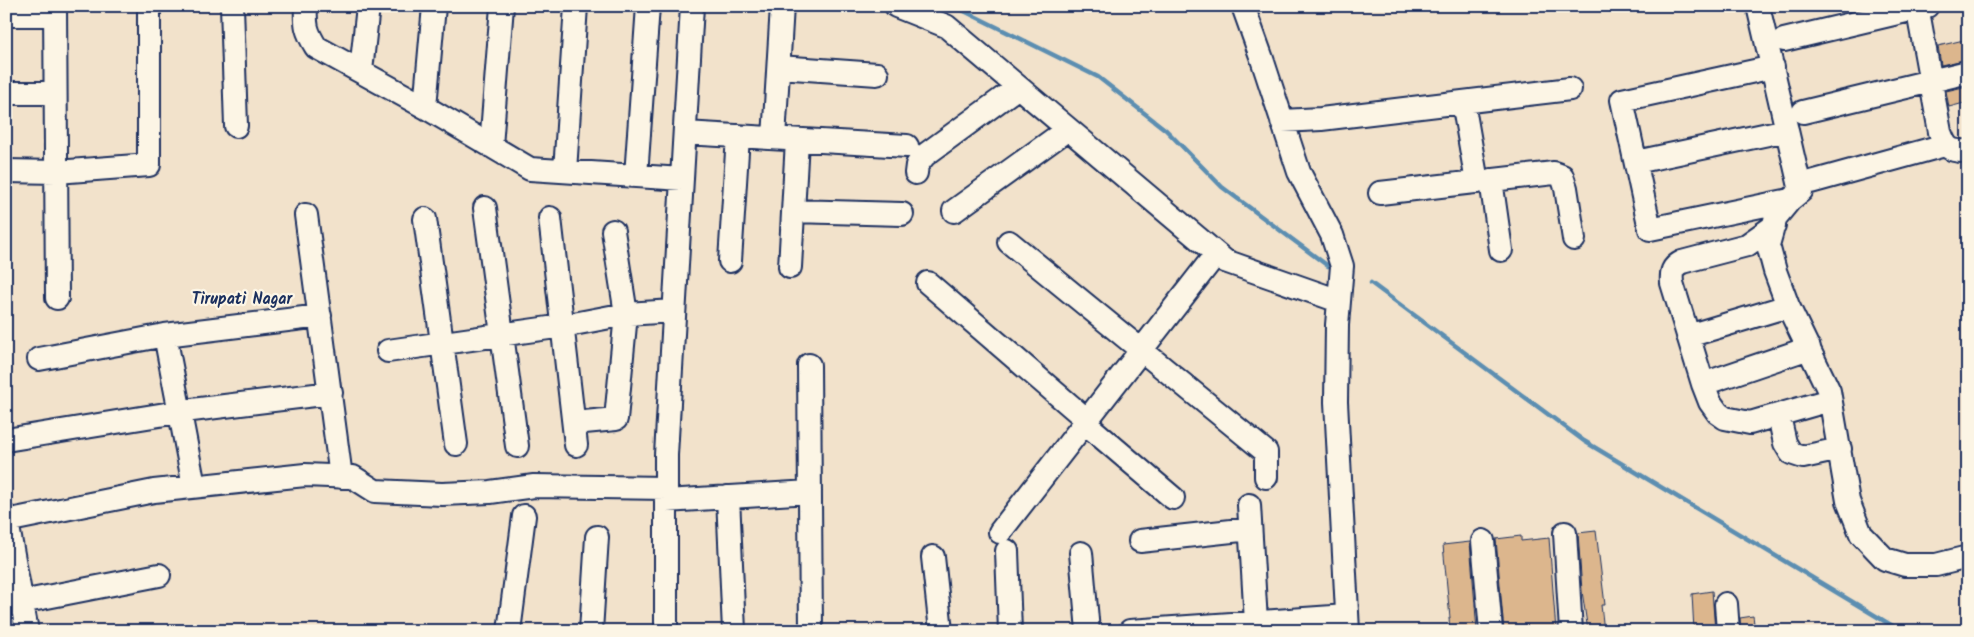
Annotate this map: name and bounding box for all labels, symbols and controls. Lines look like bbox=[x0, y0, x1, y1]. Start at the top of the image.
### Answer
district label: Tirupati Nagar bbox=[192, 287, 294, 312]

